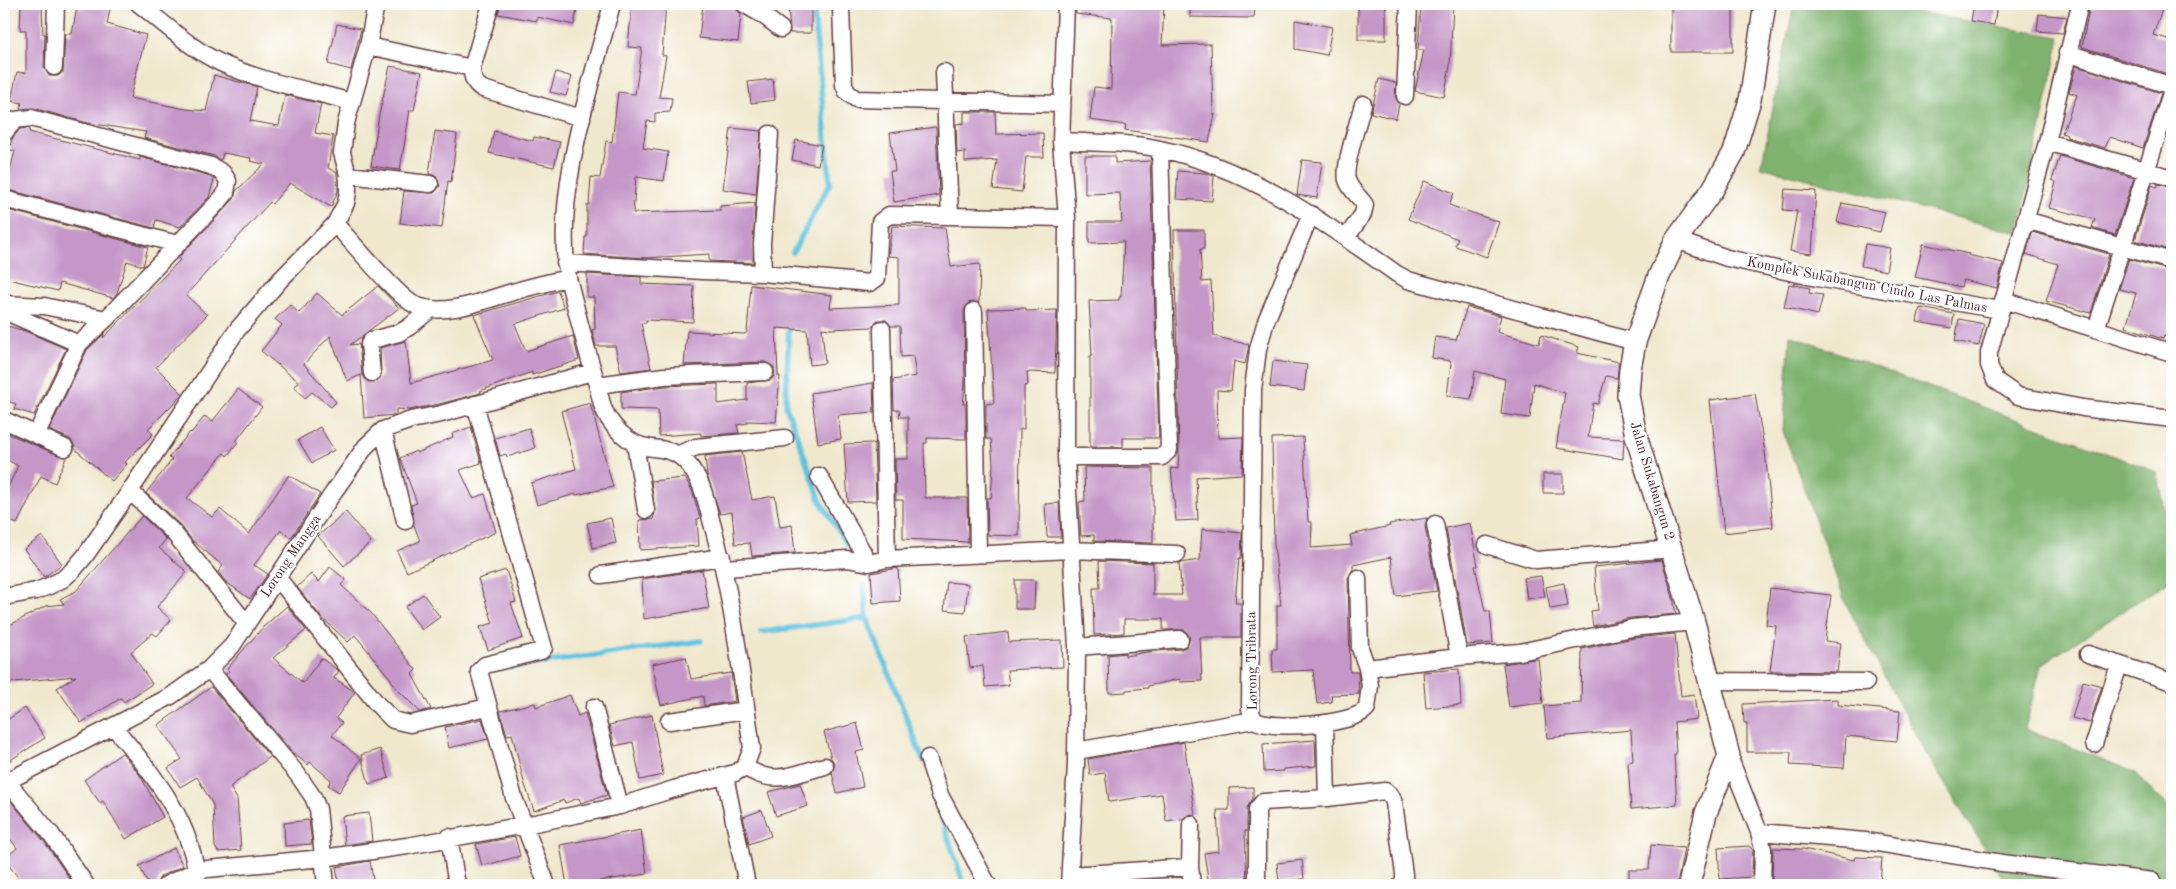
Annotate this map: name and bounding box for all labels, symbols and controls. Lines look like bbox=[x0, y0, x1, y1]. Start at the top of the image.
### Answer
street label: Komplek Sukabangun Cindo Las Palmas bbox=[1746, 255, 1988, 315]
street label: Jalan Sukabangun 2 bbox=[1627, 420, 1677, 542]
street label: Lorong Mangga bbox=[258, 512, 324, 600]
street label: Lorong Tribrata bbox=[1244, 611, 1260, 711]

